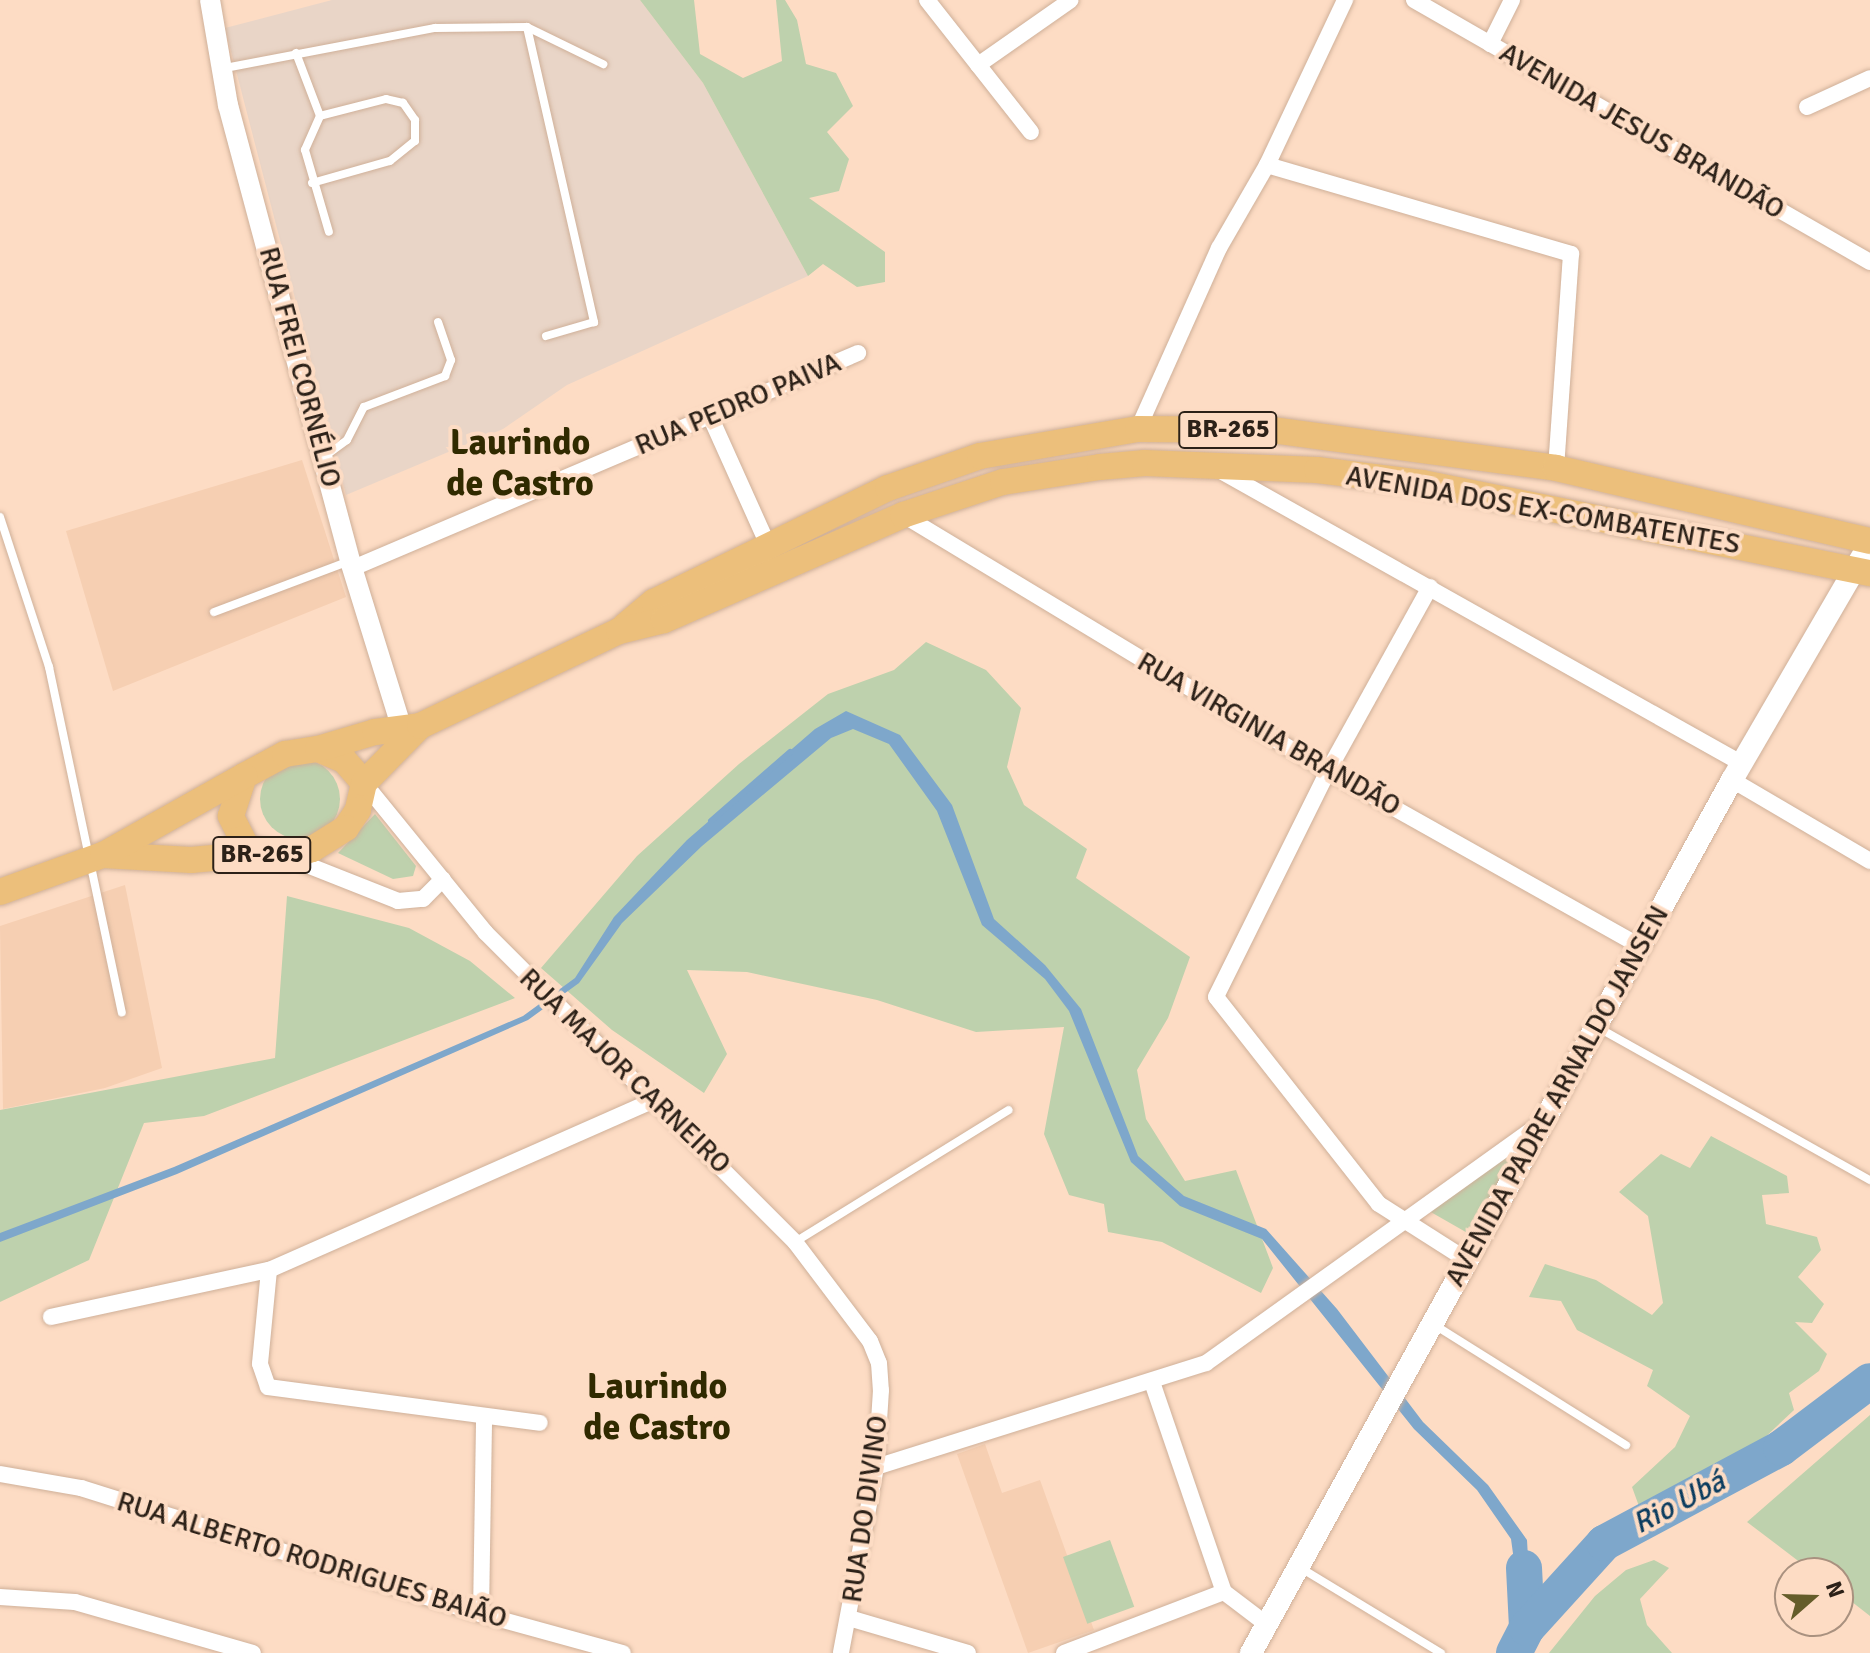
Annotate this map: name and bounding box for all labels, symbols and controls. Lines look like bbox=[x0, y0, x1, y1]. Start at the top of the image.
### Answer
street label: AVENIDA JESUS BRANDÃO bbox=[1494, 36, 1790, 226]
street label: RUA FREI CORNÉLIO bbox=[252, 243, 348, 491]
street label: RUA PEDRO PAIVA bbox=[630, 346, 846, 462]
road number: BR-265 bbox=[1178, 408, 1278, 452]
district label: Laurindo de Castro bbox=[446, 420, 594, 505]
street label: AVENIDA DOS EX-COMBATENTES bbox=[1343, 459, 1743, 561]
street label: RUA VIRGINIA BRANDÃO bbox=[1131, 645, 1407, 823]
road number: BR-265 bbox=[212, 833, 312, 877]
street label: AVENIDA PADRE ARNALDO JANSEN bbox=[1438, 900, 1676, 1292]
street label: RUA MAJOR CARNEIRO bbox=[512, 961, 738, 1181]
district label: Laurindo de Castro bbox=[583, 1364, 731, 1449]
street label: RUA DO DIVINO bbox=[835, 1413, 895, 1605]
water label: Rio Ubá bbox=[1627, 1464, 1731, 1542]
street label: RUA ALBERTO RODRIGUES BAIÃO bbox=[113, 1485, 511, 1635]
north arrow bbox=[1774, 1557, 1854, 1637]
text: N bbox=[1820, 1577, 1850, 1601]

